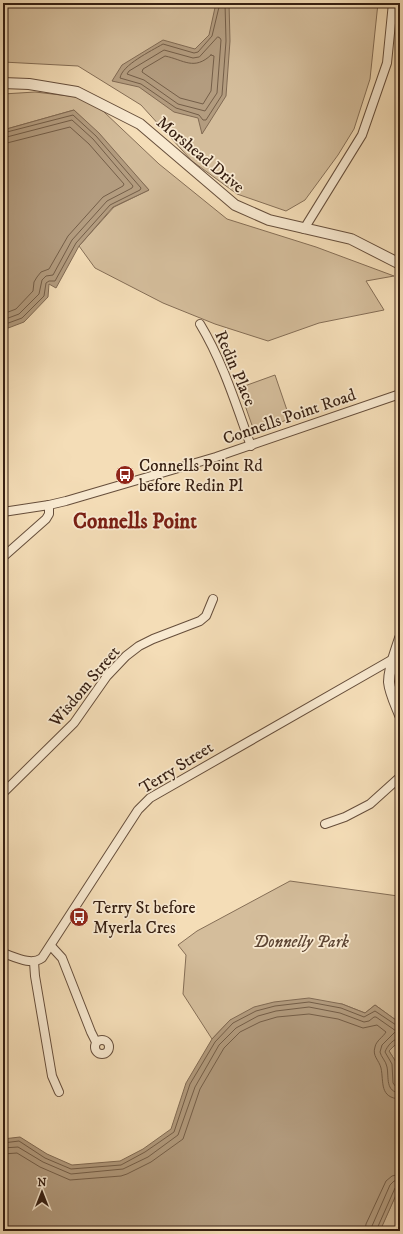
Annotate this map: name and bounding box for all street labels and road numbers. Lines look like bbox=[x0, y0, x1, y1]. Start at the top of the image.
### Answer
street label: Morshead Drive bbox=[152, 111, 249, 198]
street label: Redin Place bbox=[209, 327, 261, 410]
street label: Connells Point Road bbox=[220, 384, 359, 450]
street label: Wisdom Street bbox=[44, 641, 125, 732]
street label: Terry Street bbox=[136, 736, 218, 799]

